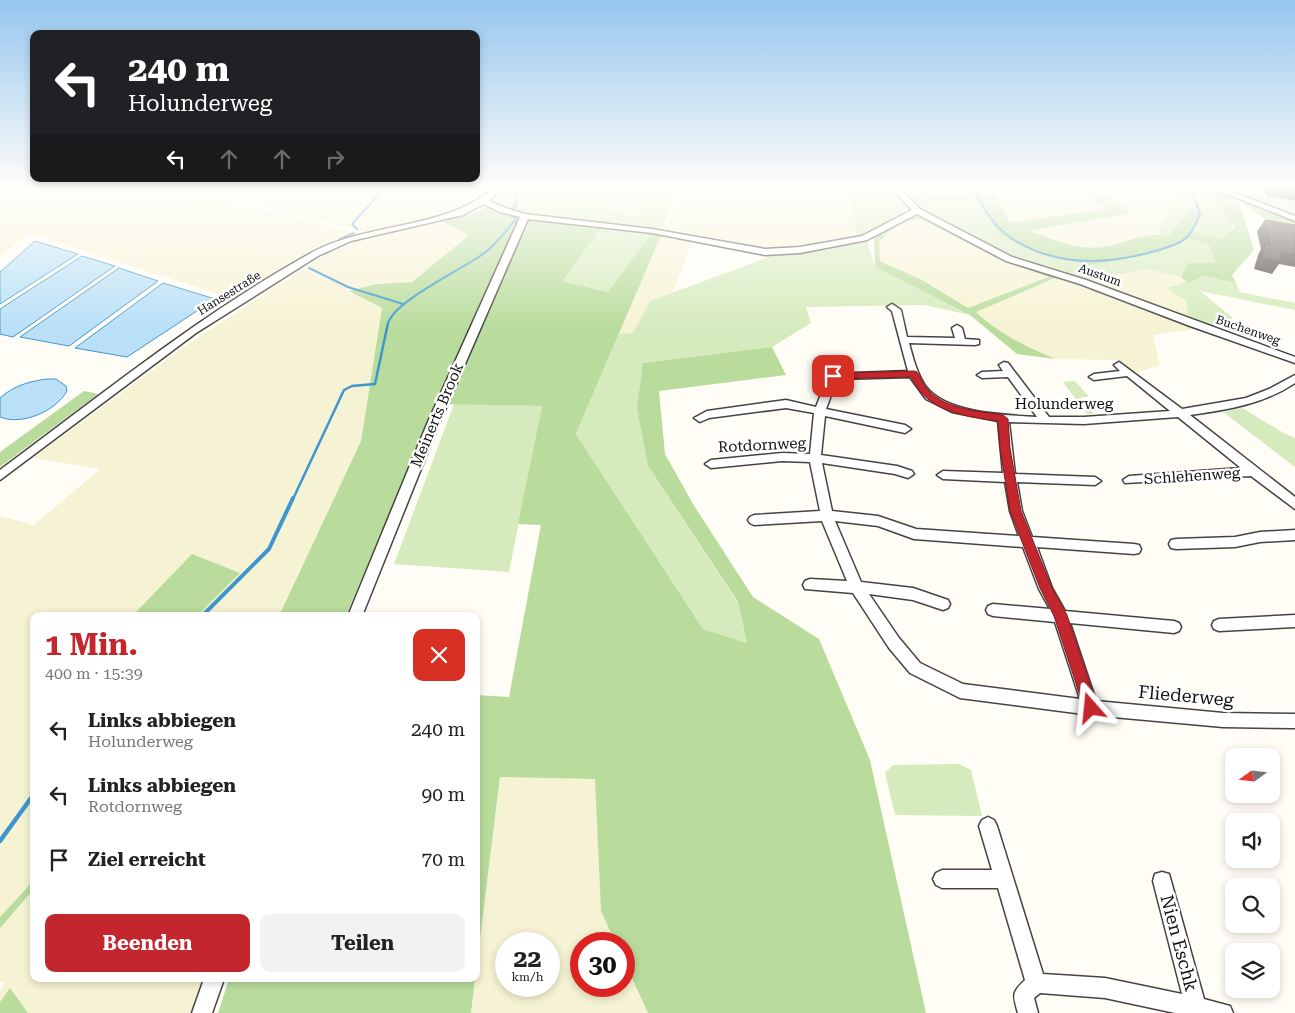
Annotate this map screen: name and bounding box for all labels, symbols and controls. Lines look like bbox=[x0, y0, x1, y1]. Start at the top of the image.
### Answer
text: 240 m bbox=[128, 49, 229, 90]
icon: left bbox=[45, 50, 110, 115]
text: Holunderweg bbox=[128, 91, 272, 116]
icon: left bbox=[162, 145, 190, 173]
icon: ahead bbox=[215, 145, 243, 173]
icon: ahead bbox=[268, 145, 296, 173]
icon: right bbox=[321, 145, 349, 173]
street label: Austum bbox=[1077, 261, 1123, 289]
street label: Hansestraße bbox=[195, 268, 264, 318]
street label: Buchenweg bbox=[1214, 312, 1282, 348]
pin bbox=[812, 355, 854, 397]
street label: Meinerts Brook bbox=[407, 360, 467, 470]
icon: arrive bbox=[819, 362, 847, 390]
street label: Holunderweg bbox=[1015, 395, 1114, 413]
street label: Rotdornweg bbox=[718, 434, 807, 456]
street label: Schlehenweg bbox=[1143, 464, 1241, 488]
text: 1 Min. bbox=[45, 627, 138, 662]
button: close bbox=[413, 629, 465, 681]
text: 400 m · 15:39 bbox=[45, 664, 143, 683]
position arrow bbox=[1064, 681, 1116, 733]
street label: Fliederweg bbox=[1137, 681, 1235, 710]
text: Links abbiegen bbox=[88, 709, 236, 732]
icon: left bbox=[45, 716, 73, 744]
text: 240 m bbox=[411, 718, 465, 741]
text: Holunderweg bbox=[88, 732, 193, 751]
north arrow bbox=[1225, 748, 1280, 802]
map controls bbox=[1225, 748, 1280, 998]
text: Links abbiegen bbox=[88, 774, 236, 797]
icon: left bbox=[45, 781, 73, 809]
text: 90 m bbox=[422, 783, 465, 806]
text: Rotdornweg bbox=[88, 797, 182, 816]
button: sound bbox=[1225, 813, 1280, 868]
icon: arrive bbox=[45, 846, 73, 874]
text: Ziel erreicht bbox=[88, 848, 206, 871]
text: 70 m bbox=[422, 848, 465, 871]
button: search bbox=[1225, 878, 1280, 933]
street label: Nien Eschk bbox=[1157, 892, 1202, 993]
button: Beenden bbox=[45, 914, 250, 972]
button: Teilen bbox=[260, 914, 465, 972]
speed limit sign: 30 bbox=[570, 932, 635, 997]
button: layers bbox=[1225, 943, 1280, 998]
text: 22 bbox=[513, 944, 542, 973]
text: km/h bbox=[511, 970, 544, 984]

